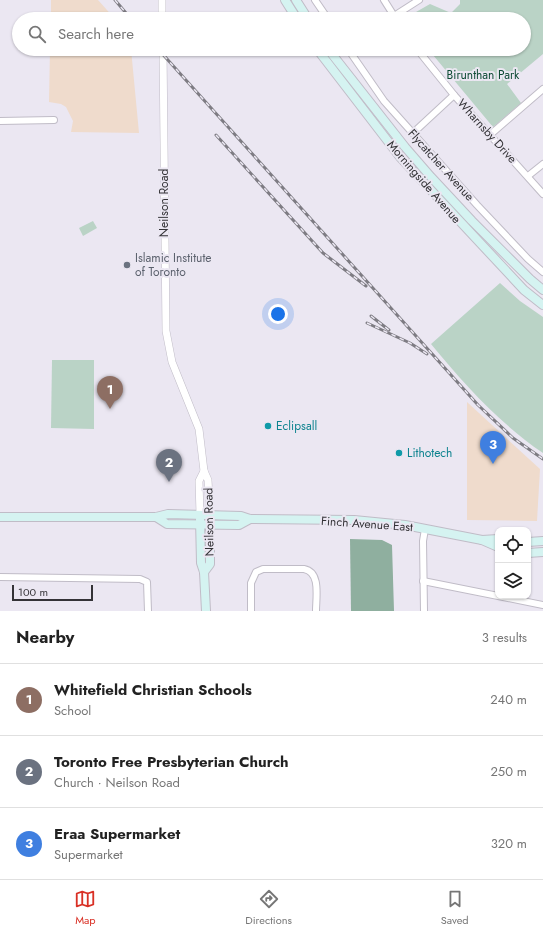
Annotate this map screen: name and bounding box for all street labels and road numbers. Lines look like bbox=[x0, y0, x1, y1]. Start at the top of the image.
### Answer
street label: Wharnsby Drive bbox=[453, 95, 521, 167]
street label: Flycatcher Avenue bbox=[404, 125, 478, 205]
street label: Morningside Avenue bbox=[383, 137, 465, 227]
street label: Neilson Road bbox=[155, 169, 173, 237]
street label: Neilson Road bbox=[199, 488, 219, 556]
street label: Finch Avenue East bbox=[320, 512, 414, 536]

